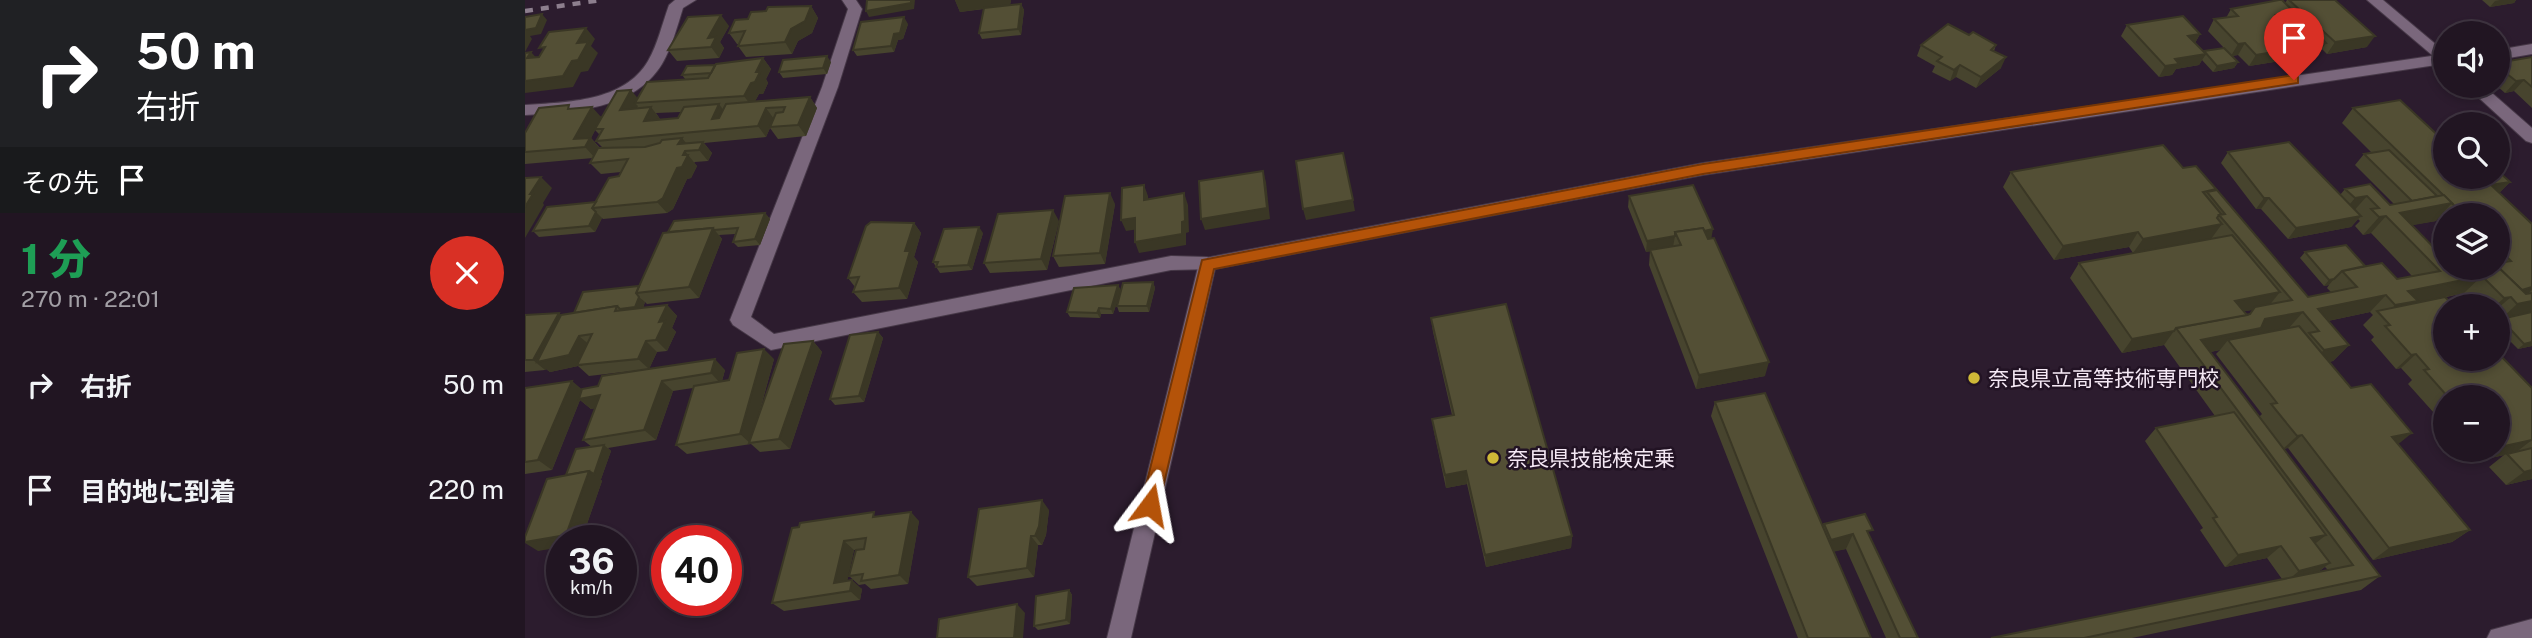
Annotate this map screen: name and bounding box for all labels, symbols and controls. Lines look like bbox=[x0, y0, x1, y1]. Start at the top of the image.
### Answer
pin bbox=[2264, 8, 2324, 80]
icon: arrive bbox=[2275, 19, 2313, 57]
map controls bbox=[2433, 21, 2510, 462]
button: sound bbox=[2433, 21, 2510, 98]
text: 50 m bbox=[136, 22, 256, 80]
icon: right bbox=[21, 28, 112, 119]
text: 右折 bbox=[136, 88, 200, 125]
button: search bbox=[2433, 112, 2510, 189]
icon: arrive bbox=[113, 161, 151, 199]
text: その先 bbox=[21, 167, 99, 198]
button: layers bbox=[2433, 203, 2510, 280]
text: 1 分 bbox=[21, 234, 91, 283]
button: close bbox=[430, 236, 504, 310]
text: 270 m · 22:01 bbox=[21, 285, 160, 312]
button: + bbox=[2433, 294, 2510, 371]
icon: right bbox=[21, 366, 59, 404]
place label: 奈良県立高等技術専門校 bbox=[1988, 366, 2219, 391]
text: 50 m bbox=[443, 369, 504, 400]
marker: 奈良県立高等技術専門校 bbox=[1966, 370, 1982, 386]
text: 右折 bbox=[80, 371, 132, 402]
button: − bbox=[2433, 385, 2510, 462]
place label: 奈良県技能検定乗 bbox=[1507, 446, 1675, 471]
marker: 奈良県技能検定乗 bbox=[1485, 450, 1501, 466]
position arrow bbox=[1113, 468, 1187, 542]
icon: arrive bbox=[21, 471, 59, 509]
text: 220 m bbox=[428, 474, 504, 505]
text: 目的地に到着 bbox=[80, 476, 236, 507]
speed limit sign: 40 bbox=[651, 525, 742, 616]
text: 36 bbox=[568, 541, 615, 582]
text: km/h bbox=[570, 577, 613, 598]

